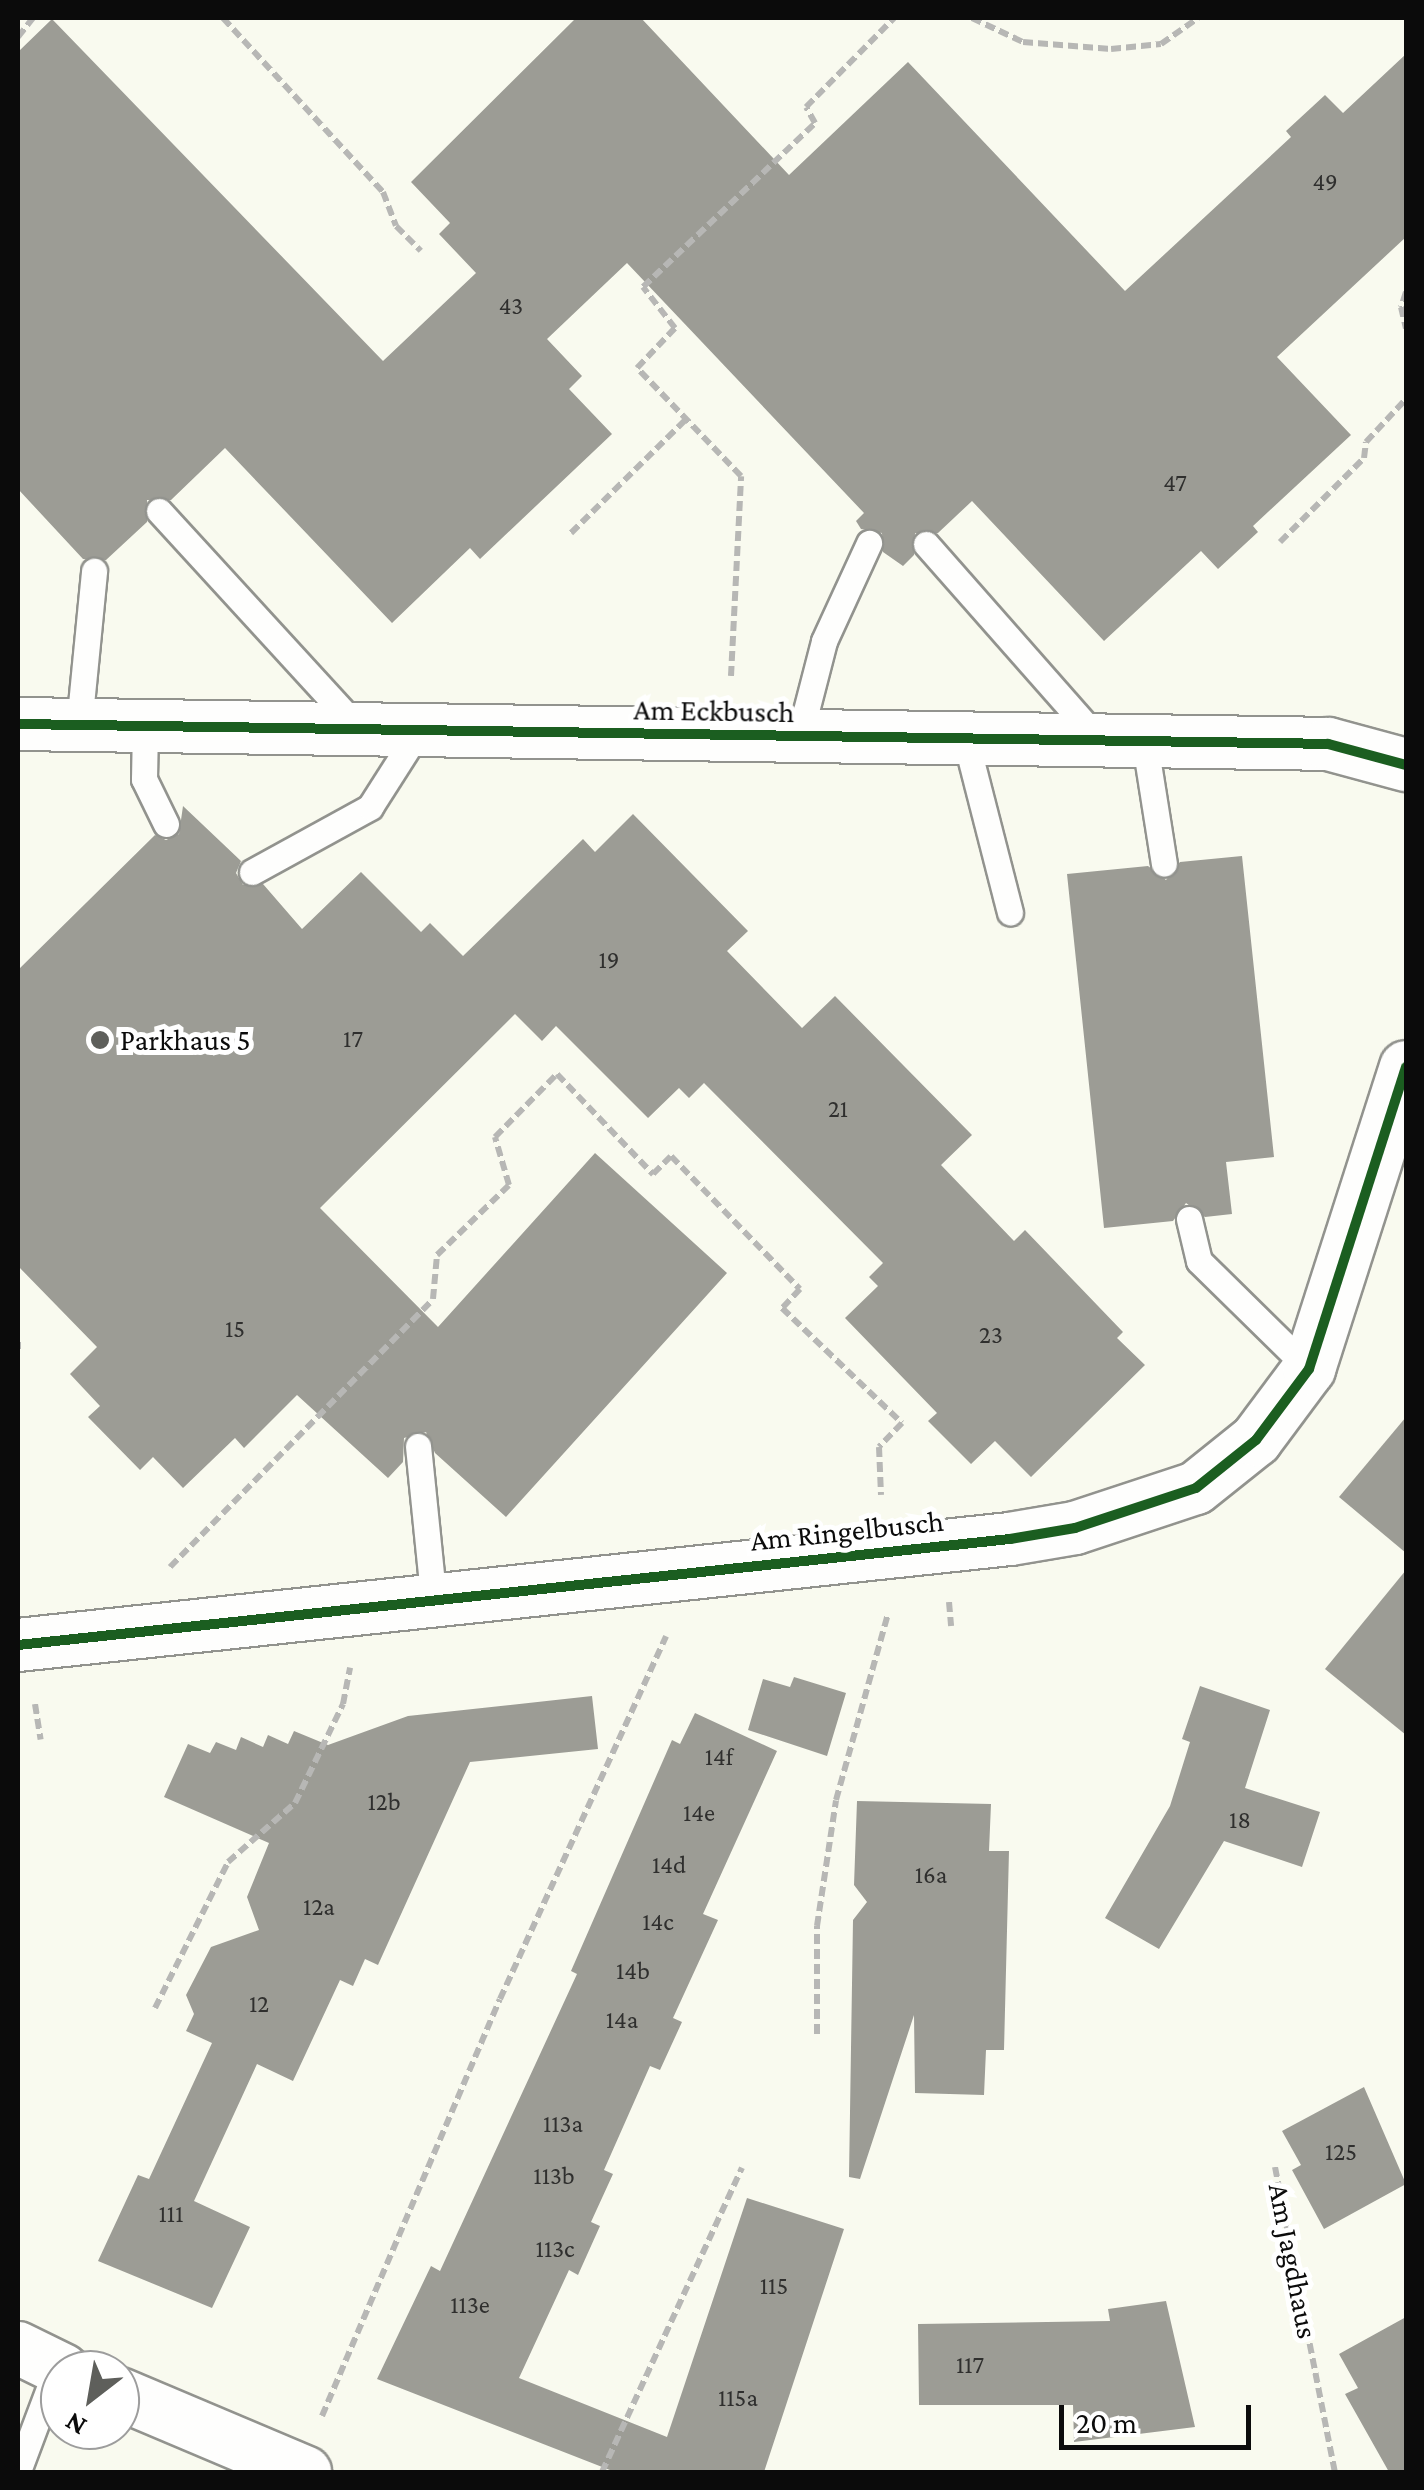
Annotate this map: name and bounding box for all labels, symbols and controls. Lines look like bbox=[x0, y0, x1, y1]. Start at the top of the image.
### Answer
house number: 49 bbox=[1312, 167, 1338, 197]
house number: 43 bbox=[499, 291, 523, 321]
house number: 47 bbox=[1163, 468, 1187, 498]
street label: Am Eckbusch bbox=[633, 692, 795, 730]
house number: 19 bbox=[599, 945, 619, 975]
place label: Parkhaus 5 bbox=[120, 1022, 251, 1058]
house number: 17 bbox=[343, 1024, 363, 1054]
marker: Parkhaus 5 bbox=[89, 1029, 111, 1051]
house number: 21 bbox=[828, 1094, 848, 1124]
house number: 15 bbox=[225, 1314, 245, 1344]
house number: 23 bbox=[979, 1320, 1003, 1350]
street label: Am Ringelbusch bbox=[749, 1503, 945, 1559]
house number: 14f bbox=[705, 1742, 733, 1772]
house number: 12b bbox=[367, 1787, 401, 1817]
house number: 14e bbox=[683, 1798, 715, 1828]
house number: 18 bbox=[1229, 1805, 1251, 1835]
house number: 14d bbox=[652, 1850, 686, 1880]
house number: 16a bbox=[915, 1860, 947, 1890]
house number: 12a bbox=[303, 1892, 335, 1922]
house number: 14c bbox=[642, 1907, 674, 1937]
house number: 14b bbox=[616, 1956, 650, 1986]
house number: 12 bbox=[249, 1989, 269, 2019]
house number: 14a bbox=[606, 2005, 638, 2035]
house number: 113a bbox=[543, 2109, 583, 2139]
house number: 125 bbox=[1325, 2137, 1357, 2167]
house number: 113b bbox=[533, 2161, 575, 2191]
street label: Am Jagdhaus bbox=[1260, 2180, 1326, 2342]
house number: 111 bbox=[159, 2199, 183, 2229]
house number: 113c bbox=[536, 2234, 574, 2264]
house number: 115 bbox=[760, 2271, 788, 2301]
house number: 113e bbox=[450, 2290, 490, 2320]
north arrow bbox=[40, 2350, 140, 2450]
house number: 117 bbox=[956, 2350, 984, 2380]
house number: 115a bbox=[718, 2383, 758, 2413]
scale bar bbox=[1064, 2385, 1256, 2447]
text: N bbox=[59, 2406, 91, 2443]
text: 20 m bbox=[1076, 2406, 1137, 2439]

